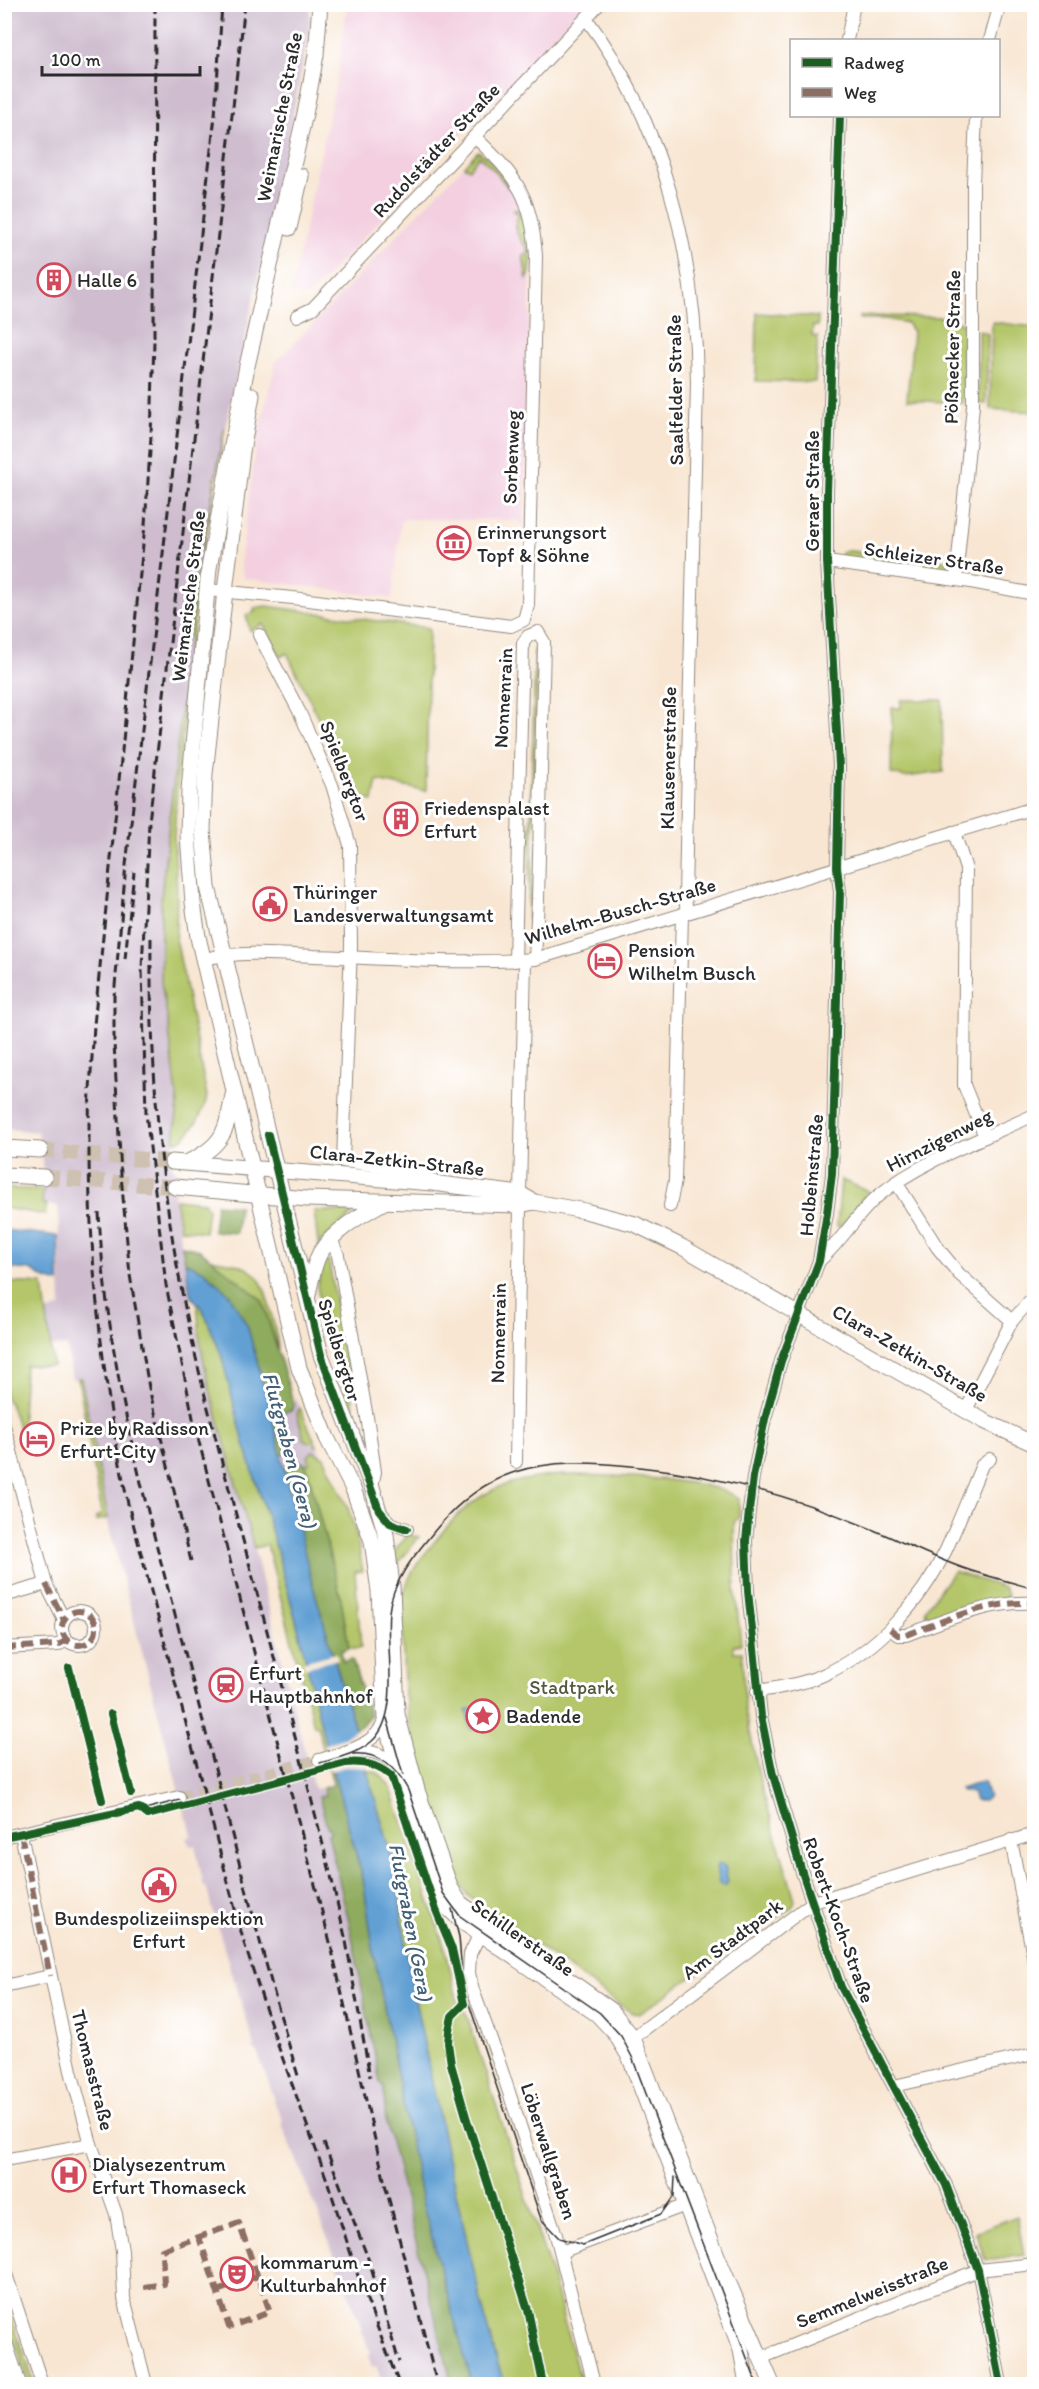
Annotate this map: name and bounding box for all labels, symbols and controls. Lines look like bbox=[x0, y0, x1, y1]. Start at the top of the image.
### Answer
street label: Weimarische Straße bbox=[251, 30, 307, 204]
scale bar bbox=[42, 39, 200, 77]
legend bbox=[790, 39, 1000, 117]
text: 100 m bbox=[51, 49, 101, 71]
text: Radweg bbox=[844, 52, 905, 74]
street label: Rudolstädter Straße bbox=[367, 78, 505, 222]
text: Weg bbox=[844, 82, 877, 104]
building icon: Halle 6 bbox=[36, 262, 72, 298]
place label: Halle 6 bbox=[77, 268, 137, 292]
street label: Pößnecker Straße bbox=[939, 270, 965, 424]
street label: Saalfelder Straße bbox=[662, 314, 688, 466]
street label: Sorbenweg bbox=[497, 409, 525, 504]
street label: Geraer Straße bbox=[800, 430, 824, 552]
street label: Weimarische Straße bbox=[166, 509, 210, 683]
place label: Erinnerungsort Topf & Söhne bbox=[477, 520, 607, 567]
museum icon: Erinnerungsort Topf & Söhne bbox=[436, 525, 472, 561]
street label: Schleizer Straße bbox=[863, 536, 1005, 580]
street label: Nonnenrain bbox=[488, 647, 518, 749]
street label: Klausenerstraße bbox=[655, 686, 681, 830]
street label: Spielbergtor bbox=[315, 717, 375, 825]
place label: Friedenspalast Erfurt bbox=[424, 796, 550, 843]
building icon: Friedenspalast Erfurt bbox=[383, 801, 419, 837]
street label: Wilhelm-Busch-Straße bbox=[522, 872, 718, 950]
place label: Thüringer Landesverwaltungsamt bbox=[293, 880, 494, 927]
public building icon: Thüringer Landesverwaltungsamt bbox=[252, 886, 288, 922]
place label: Pension Wilhelm Busch bbox=[628, 938, 756, 985]
hotel icon: Pension Wilhelm Busch bbox=[587, 943, 623, 979]
street label: Hirnzigenweg bbox=[882, 1103, 997, 1177]
street label: Holbeinstraße bbox=[794, 1113, 828, 1237]
street label: Clara-Zetkin-Straße bbox=[308, 1139, 486, 1181]
street label: Nonnenrain bbox=[485, 1282, 511, 1384]
street label: Spielbergtor bbox=[313, 1296, 367, 1404]
street label: Clara-Zetkin-Straße bbox=[828, 1299, 992, 1407]
water label: Flutgraben (Gera) bbox=[258, 1369, 324, 1532]
place label: Prize by Radisson Erfurt-City bbox=[60, 1416, 209, 1463]
hotel icon: Prize by Radisson Erfurt-City bbox=[19, 1421, 55, 1457]
place label: Erfurt Hauptbahnhof bbox=[249, 1661, 373, 1708]
station icon: Erfurt Hauptbahnhof bbox=[208, 1667, 244, 1703]
park label: Stadtpark bbox=[529, 1675, 616, 1699]
place icon: Badende bbox=[465, 1698, 501, 1734]
place label: Badende bbox=[506, 1704, 581, 1728]
street label: Robert-Koch-Straße bbox=[798, 1834, 880, 2006]
water label: Flutgraben (Gera) bbox=[384, 1841, 439, 2004]
public building icon: Bundespolizeiinspektion Erfurt bbox=[141, 1867, 177, 1903]
street label: Schillerstraße bbox=[467, 1893, 579, 1981]
street label: Am Stadtpark bbox=[677, 1893, 788, 1985]
place label: Bundespolizeiinspektion Erfurt bbox=[54, 1906, 264, 1953]
street label: Thomasstraße bbox=[66, 2007, 120, 2133]
street label: Löberwallgraben bbox=[516, 2080, 582, 2222]
place label: Dialysezentrum Erfurt Thomaseck bbox=[92, 2152, 247, 2199]
hospital icon: Dialysezentrum Erfurt Thomaseck bbox=[51, 2157, 87, 2193]
place label: kommarum - Kulturbahnhof bbox=[260, 2250, 387, 2297]
street label: Semmelweisstraße bbox=[792, 2251, 952, 2333]
theatre icon: kommarum - Kulturbahnhof bbox=[219, 2256, 255, 2292]

